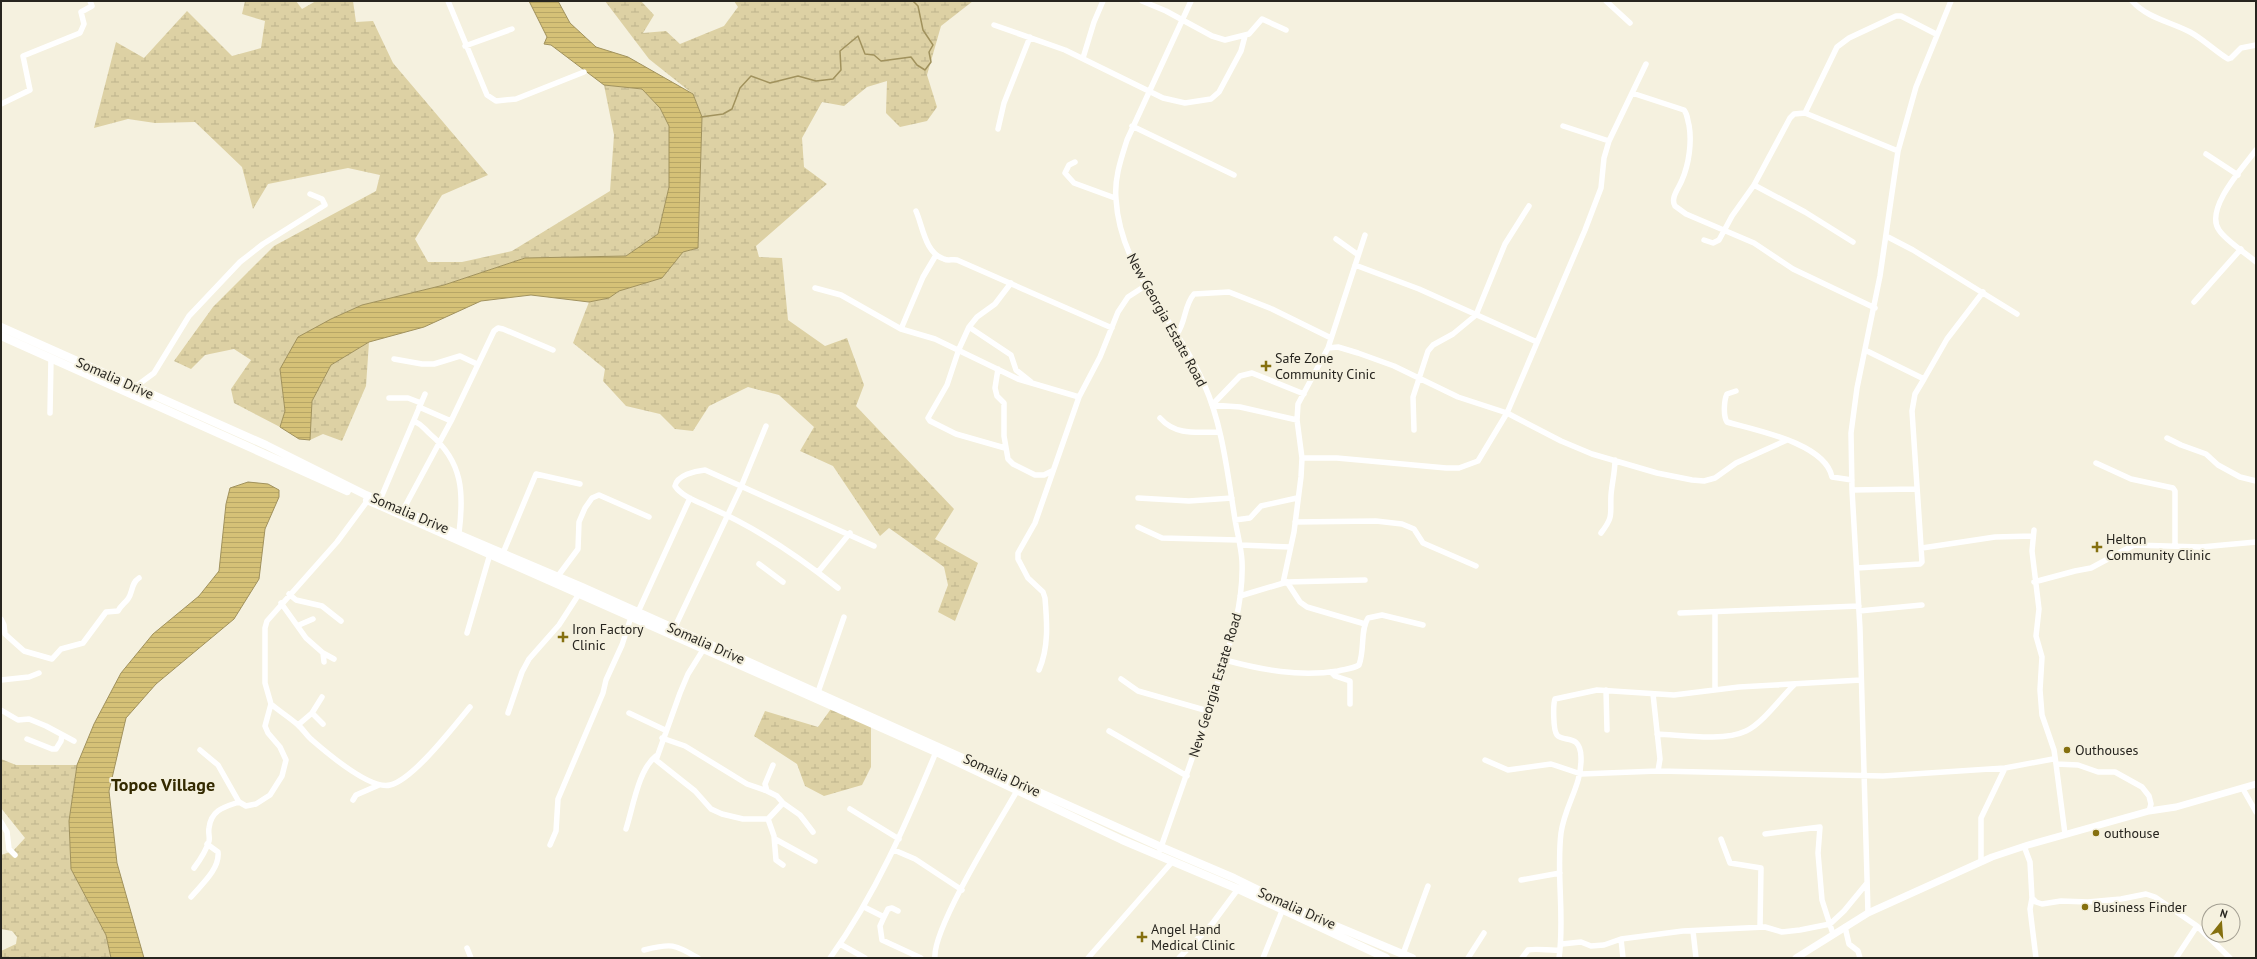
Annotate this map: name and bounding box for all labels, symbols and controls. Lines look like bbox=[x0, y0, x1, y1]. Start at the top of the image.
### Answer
street label: New Georgia Estate Road bbox=[1123, 250, 1211, 390]
place label: Safe Zone Community Cinic bbox=[1275, 349, 1376, 383]
street label: Somalia Drive bbox=[73, 353, 157, 403]
marker: Safe Zone Community Cinic bbox=[1260, 360, 1272, 372]
street label: Somalia Drive bbox=[368, 488, 452, 538]
place label: Helton Community Clinic bbox=[2106, 530, 2211, 564]
marker: Helton Community Clinic bbox=[2091, 541, 2103, 553]
street label: New Georgia Estate Road bbox=[1184, 611, 1246, 759]
street label: Somalia Drive bbox=[664, 618, 748, 668]
place label: Iron Factory Clinic bbox=[572, 620, 644, 654]
marker: Iron Factory Clinic bbox=[557, 631, 569, 643]
place label: Outhouses bbox=[2075, 741, 2139, 759]
marker: Outhouses bbox=[2062, 745, 2072, 755]
street label: Somalia Drive bbox=[961, 749, 1043, 801]
district label: Topoe Village bbox=[111, 773, 215, 796]
place label: outhouse bbox=[2104, 824, 2160, 842]
marker: outhouse bbox=[2091, 828, 2101, 838]
street label: Somalia Drive bbox=[1255, 883, 1339, 933]
place label: Business Finder bbox=[2093, 898, 2187, 916]
marker: Business Finder bbox=[2080, 902, 2090, 912]
north arrow bbox=[2201, 903, 2241, 943]
text: N bbox=[2218, 906, 2229, 921]
place label: Angel Hand Medical Clinic bbox=[1151, 920, 1235, 954]
marker: Angel Hand Medical Clinic bbox=[1136, 931, 1148, 943]

